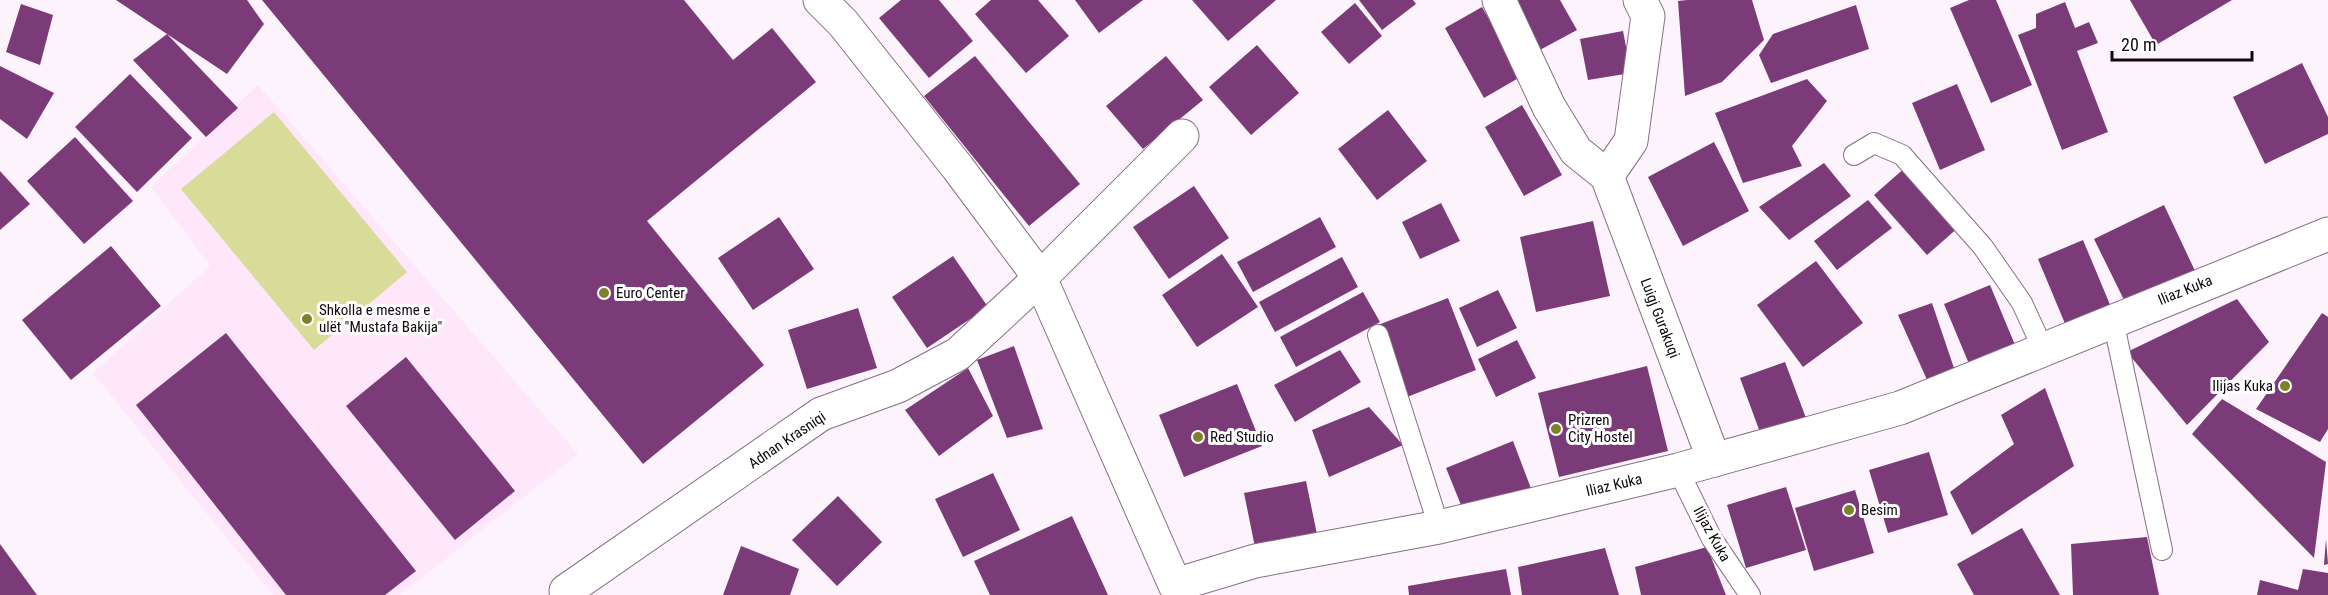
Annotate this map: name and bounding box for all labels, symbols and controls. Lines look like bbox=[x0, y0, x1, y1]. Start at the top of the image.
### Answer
scale bar bbox=[2112, 24, 2252, 62]
text: 20 m bbox=[2121, 34, 2156, 55]
street label: Iliaz Kuka bbox=[2155, 271, 2215, 309]
street label: Luigj Gurakuqi bbox=[1637, 275, 1683, 361]
place label: Euro Center bbox=[616, 284, 685, 302]
marker: Euro Center bbox=[597, 286, 611, 300]
place label: Shkolla e mesme e ulët "Mustafa Bakija" bbox=[319, 301, 442, 336]
marker: Shkolla e mesme e ulët "Mustafa Bakija" bbox=[300, 312, 314, 326]
place label: Ilijas Kuka bbox=[2212, 377, 2273, 395]
marker: Ilijas Kuka bbox=[2278, 379, 2292, 393]
street label: Adnan Krasniqi bbox=[745, 408, 829, 472]
place label: Prizren City Hostel bbox=[1568, 411, 1633, 446]
marker: Prizren City Hostel bbox=[1549, 422, 1563, 436]
place label: Red Studio bbox=[1210, 428, 1274, 446]
marker: Red Studio bbox=[1191, 430, 1205, 444]
street label: Iliaz Kuka bbox=[1584, 470, 1644, 500]
place label: Besim bbox=[1861, 501, 1898, 519]
street label: Ilijaz Kuka bbox=[1689, 503, 1735, 565]
marker: Besim bbox=[1842, 503, 1856, 517]

